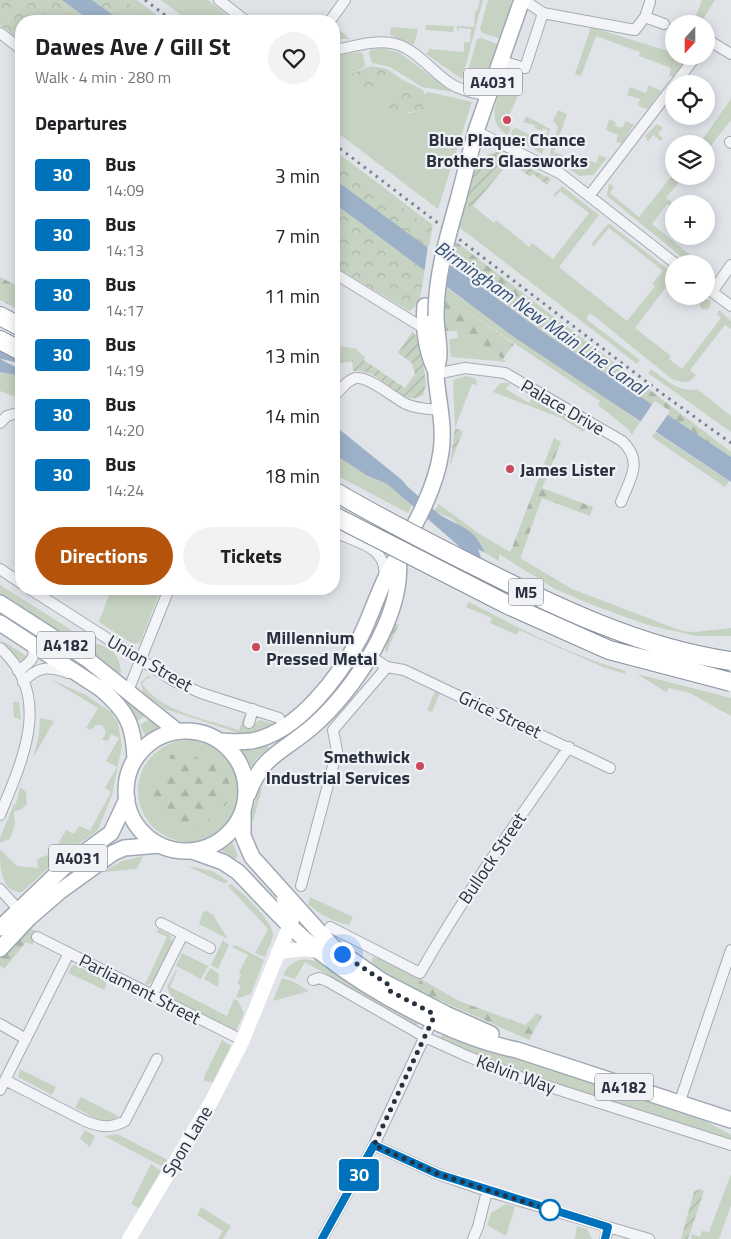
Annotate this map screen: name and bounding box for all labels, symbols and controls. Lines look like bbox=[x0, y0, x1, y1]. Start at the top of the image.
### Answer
north arrow bbox=[665, 15, 715, 65]
map controls bbox=[665, 15, 715, 305]
text: Dawes Ave / Gill St bbox=[35, 28, 231, 64]
button: heart bbox=[268, 32, 320, 84]
text: Walk · 4 min · 280 m bbox=[35, 65, 171, 89]
road number: A4031 bbox=[464, 68, 522, 95]
button: locate bbox=[665, 75, 715, 125]
text: Departures bbox=[35, 108, 127, 137]
marker: Blue Plaque: Chance Brothers Glassworks bbox=[501, 114, 513, 126]
place label: Blue Plaque: Chance Brothers Glassworks bbox=[426, 126, 588, 174]
button: layers bbox=[665, 135, 715, 185]
text: Bus bbox=[105, 149, 136, 178]
text: 30 bbox=[52, 161, 73, 188]
text: 3 min bbox=[275, 161, 320, 190]
text: 14:09 bbox=[105, 178, 144, 202]
button: + bbox=[665, 195, 715, 245]
text: Bus bbox=[105, 209, 136, 238]
text: 30 bbox=[52, 221, 73, 248]
text: 7 min bbox=[275, 221, 320, 250]
water label: Birmingham New Main Line Canal bbox=[429, 233, 654, 402]
text: 14:13 bbox=[105, 238, 144, 262]
button: − bbox=[665, 255, 715, 305]
text: Bus bbox=[105, 269, 136, 298]
text: 30 bbox=[52, 281, 73, 308]
text: 11 min bbox=[264, 281, 320, 310]
text: 14:17 bbox=[105, 298, 144, 322]
text: Bus bbox=[105, 329, 136, 358]
text: 30 bbox=[52, 341, 73, 368]
text: 13 min bbox=[264, 341, 320, 370]
text: 14:19 bbox=[105, 358, 144, 382]
street label: Palace Drive bbox=[516, 372, 610, 442]
text: Bus bbox=[105, 389, 136, 418]
text: 30 bbox=[52, 401, 73, 428]
text: 14 min bbox=[264, 401, 320, 430]
text: 14:20 bbox=[105, 418, 144, 442]
text: Bus bbox=[105, 449, 136, 478]
place label: James Lister bbox=[520, 456, 616, 483]
text: 30 bbox=[52, 461, 73, 488]
text: 18 min bbox=[264, 461, 320, 490]
marker: James Lister bbox=[504, 463, 516, 475]
text: 14:24 bbox=[105, 478, 144, 502]
button: Directions bbox=[35, 527, 173, 585]
button: Tickets bbox=[183, 527, 320, 585]
road number: M5 bbox=[508, 578, 544, 606]
place label: Millennium Pressed Metal bbox=[266, 624, 378, 672]
street label: Union Street bbox=[102, 628, 198, 699]
road number: A4182 bbox=[37, 632, 95, 658]
marker: Millennium Pressed Metal bbox=[250, 641, 262, 653]
street label: Grice Street bbox=[454, 683, 546, 745]
place label: Smethwick Industrial Services bbox=[266, 743, 411, 791]
marker: Smethwick Industrial Services bbox=[414, 760, 426, 772]
street label: Bullock Street bbox=[451, 806, 533, 909]
road number: A4031 bbox=[49, 844, 107, 871]
your location bbox=[330, 942, 355, 967]
street label: Parliament Street bbox=[74, 947, 206, 1032]
street label: Kelvin Way bbox=[473, 1047, 560, 1101]
road number: A4182 bbox=[595, 1074, 653, 1100]
street label: Spon Lane bbox=[155, 1100, 219, 1182]
line badge: 30 bbox=[336, 1159, 382, 1191]
text: 30 bbox=[349, 1161, 369, 1188]
unlabelled marker bbox=[539, 1199, 561, 1221]

